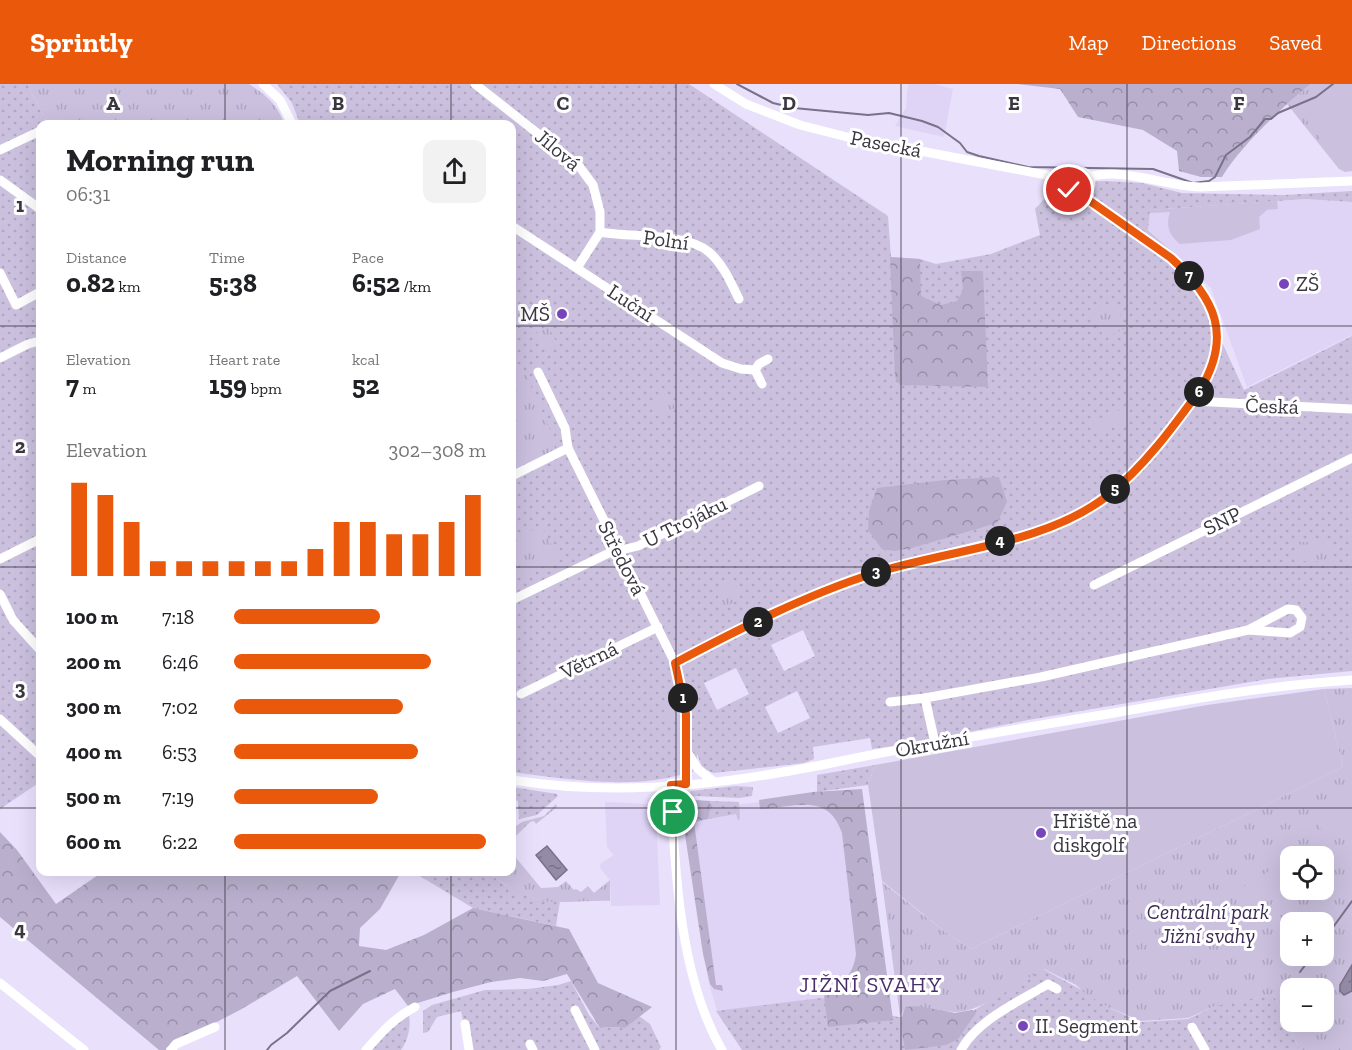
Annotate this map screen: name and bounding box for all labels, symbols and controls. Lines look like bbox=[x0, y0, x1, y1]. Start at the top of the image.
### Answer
text: Sprintly bbox=[30, 26, 132, 59]
text: Map bbox=[1069, 30, 1109, 55]
text: Directions bbox=[1142, 30, 1236, 55]
text: Saved bbox=[1269, 30, 1322, 55]
text: A bbox=[106, 91, 120, 115]
text: B bbox=[332, 91, 344, 115]
text: C bbox=[557, 91, 570, 115]
text: D bbox=[782, 91, 796, 115]
text: E bbox=[1008, 91, 1020, 115]
text: F bbox=[1233, 91, 1245, 115]
street label: Jílová bbox=[530, 123, 586, 176]
street label: Pasecká bbox=[848, 124, 924, 163]
text: Morning run bbox=[66, 140, 254, 179]
button: share bbox=[423, 140, 486, 203]
pin bbox=[1043, 164, 1094, 215]
icon: check bbox=[1052, 173, 1085, 206]
text: 06:31 bbox=[66, 182, 110, 206]
text: 1 bbox=[16, 193, 24, 217]
street label: Polní bbox=[642, 224, 691, 255]
text: Distance bbox=[66, 248, 127, 267]
text: Time bbox=[209, 248, 245, 267]
text: Pace bbox=[352, 248, 384, 267]
pin: 7 bbox=[1174, 261, 1204, 291]
text: 7 bbox=[1185, 266, 1193, 285]
text: 0.82 bbox=[66, 267, 115, 299]
text: 5:38 bbox=[209, 267, 257, 299]
text: 6:52 bbox=[352, 267, 400, 299]
place label: ZŠ bbox=[1296, 271, 1319, 296]
text: km bbox=[115, 277, 141, 296]
text: /km bbox=[400, 277, 431, 296]
marker: ZŠ bbox=[1277, 277, 1291, 291]
street label: Luční bbox=[603, 278, 659, 327]
place label: MŠ bbox=[520, 301, 550, 326]
marker: MŠ bbox=[555, 307, 569, 321]
text: Elevation bbox=[66, 350, 131, 369]
text: Heart rate bbox=[209, 350, 280, 369]
text: kcal bbox=[352, 350, 379, 369]
text: 7 bbox=[66, 369, 79, 401]
text: 159 bbox=[209, 369, 247, 401]
text: 52 bbox=[352, 369, 380, 401]
pin: 6 bbox=[1184, 377, 1214, 407]
text: m bbox=[79, 379, 96, 398]
text: bpm bbox=[247, 379, 282, 398]
text: 6 bbox=[1195, 382, 1203, 401]
street label: Česká bbox=[1245, 392, 1299, 419]
text: 2 bbox=[15, 434, 26, 458]
text: Elevation bbox=[66, 438, 147, 462]
text: 302–308 m bbox=[389, 438, 486, 462]
pin: 5 bbox=[1100, 474, 1130, 504]
text: 5 bbox=[1111, 479, 1119, 498]
street label: U Trojáku bbox=[639, 491, 731, 553]
street label: SNP bbox=[1199, 501, 1245, 540]
street label: Středová bbox=[593, 516, 652, 599]
pin: 4 bbox=[985, 526, 1015, 556]
text: 4 bbox=[995, 531, 1005, 550]
pin: 3 bbox=[861, 557, 891, 587]
text: 3 bbox=[872, 562, 880, 581]
text: 100 m bbox=[66, 605, 118, 629]
text: 7:18 bbox=[162, 605, 194, 629]
pin: 2 bbox=[743, 607, 773, 637]
text: 2 bbox=[754, 612, 762, 631]
street label: Větrná bbox=[555, 635, 622, 685]
text: 200 m bbox=[66, 650, 121, 674]
text: 6:46 bbox=[162, 650, 199, 674]
text: 3 bbox=[15, 676, 26, 700]
pin: 1 bbox=[668, 683, 698, 713]
text: 1 bbox=[680, 688, 686, 707]
text: 300 m bbox=[66, 695, 121, 719]
text: 7:02 bbox=[162, 695, 198, 719]
street label: Okružní bbox=[893, 725, 971, 762]
text: 400 m bbox=[66, 740, 122, 764]
text: 6:53 bbox=[162, 740, 197, 764]
text: 500 m bbox=[66, 785, 121, 809]
text: 7:19 bbox=[162, 785, 194, 809]
pin bbox=[647, 786, 698, 837]
icon: arrive bbox=[656, 795, 689, 828]
place label: Hřiště na diskgolf bbox=[1053, 808, 1137, 857]
marker: Hřiště na diskgolf bbox=[1034, 826, 1048, 840]
text: 600 m bbox=[66, 830, 121, 854]
text: 6:22 bbox=[162, 830, 198, 854]
map controls bbox=[1280, 846, 1334, 1032]
button: locate bbox=[1280, 846, 1334, 900]
park label: Centrální park Jižní svahy bbox=[1147, 899, 1269, 948]
button: + bbox=[1280, 912, 1334, 966]
text: 4 bbox=[14, 917, 26, 941]
district label: JIŽNÍ SVAHY bbox=[799, 971, 943, 998]
button: − bbox=[1280, 978, 1334, 1032]
place label: II. Segment bbox=[1035, 1013, 1138, 1038]
marker: II. Segment bbox=[1016, 1019, 1030, 1033]

